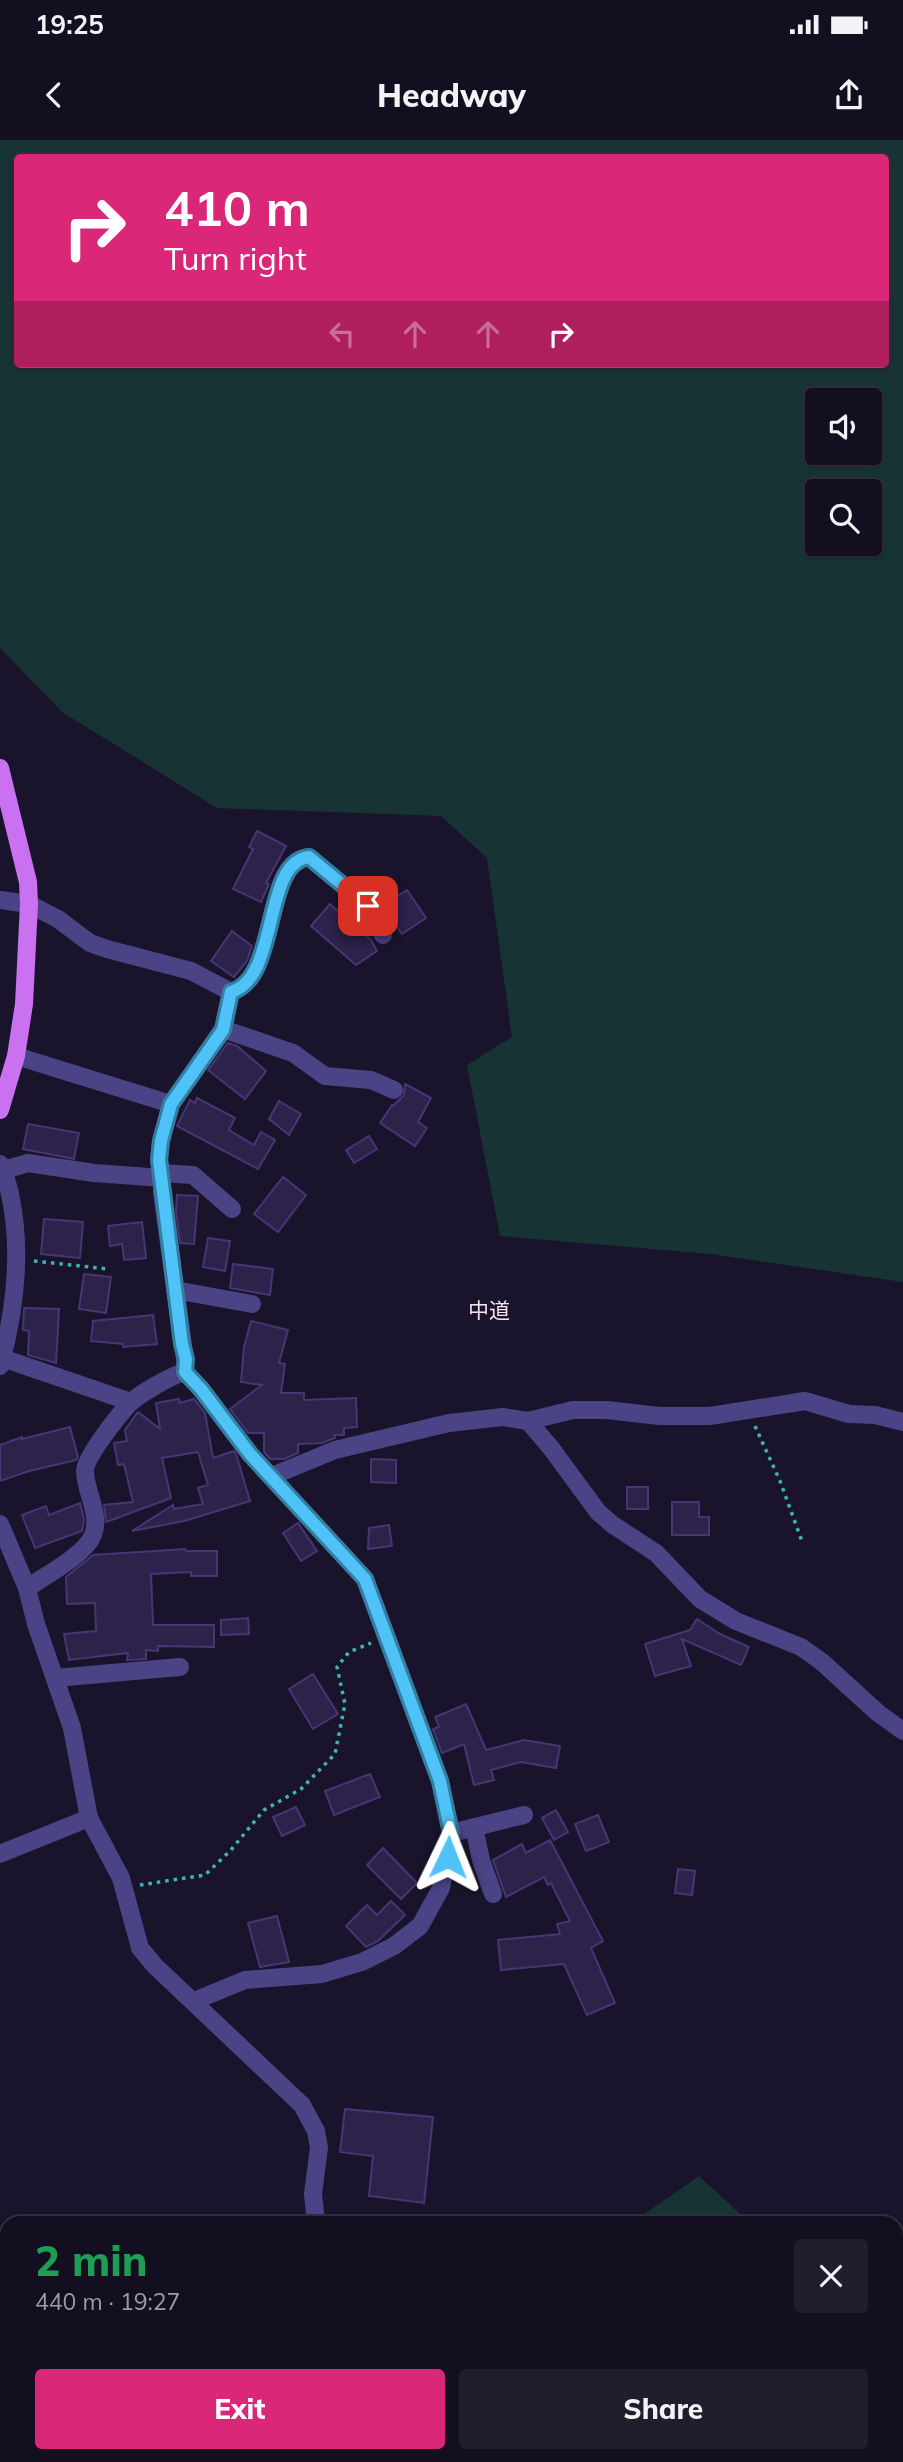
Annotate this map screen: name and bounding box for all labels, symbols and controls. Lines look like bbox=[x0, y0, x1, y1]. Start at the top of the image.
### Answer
text: 19:25 bbox=[35, 8, 104, 41]
text: Headway bbox=[377, 75, 526, 115]
icon: back bbox=[35, 76, 73, 114]
icon: share bbox=[830, 76, 868, 114]
text: 410 m bbox=[164, 177, 310, 238]
icon: right bbox=[49, 182, 140, 273]
text: Turn right bbox=[164, 238, 307, 278]
icon: left bbox=[323, 315, 361, 353]
icon: ahead bbox=[396, 315, 434, 353]
icon: ahead bbox=[469, 315, 507, 353]
icon: right bbox=[542, 315, 580, 353]
map controls bbox=[805, 388, 882, 556]
button: sound bbox=[805, 388, 882, 465]
button: search bbox=[805, 479, 882, 556]
pin bbox=[338, 876, 398, 936]
icon: arrive bbox=[349, 887, 387, 925]
district label: 中道 bbox=[468, 1297, 510, 1323]
position arrow bbox=[411, 1820, 485, 1894]
text: 2 min bbox=[35, 2234, 148, 2287]
button: close bbox=[794, 2239, 868, 2313]
text: 440 m · 19:27 bbox=[35, 2287, 180, 2316]
button: Exit bbox=[35, 2369, 445, 2449]
button: Share bbox=[459, 2369, 868, 2449]

